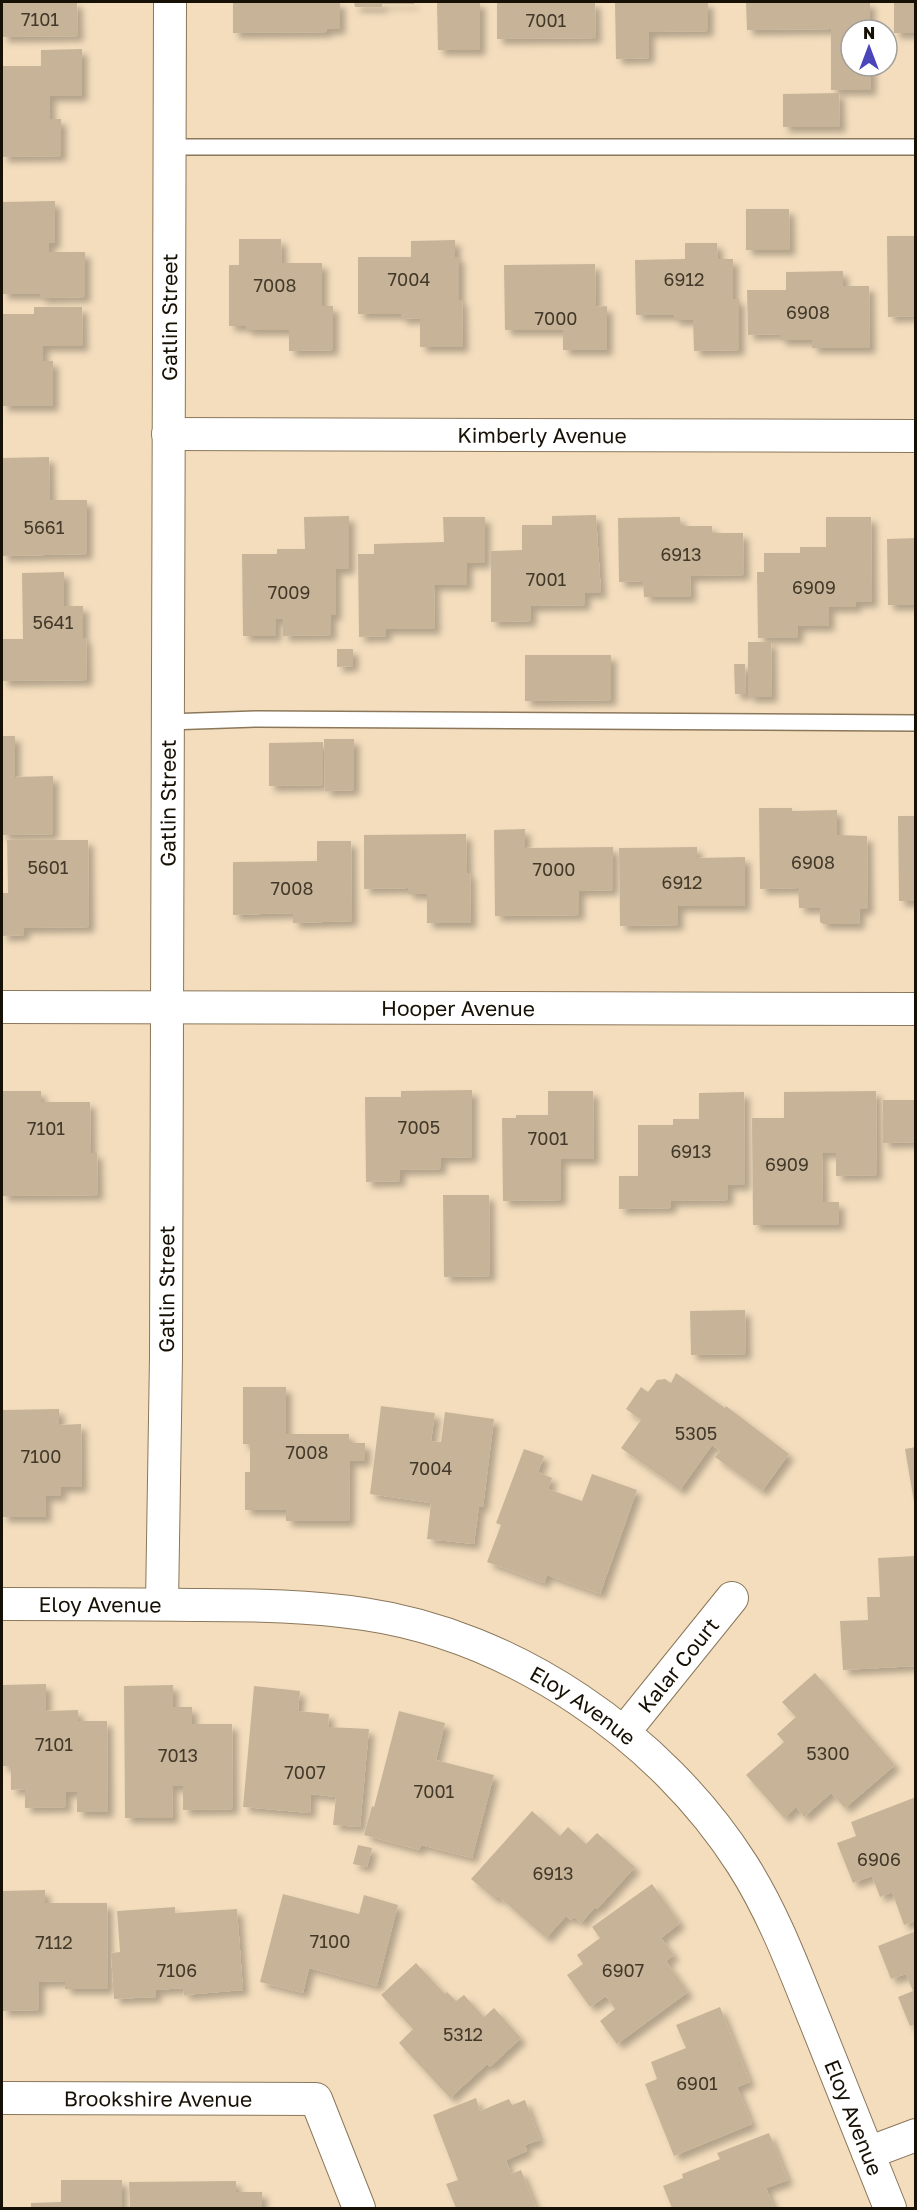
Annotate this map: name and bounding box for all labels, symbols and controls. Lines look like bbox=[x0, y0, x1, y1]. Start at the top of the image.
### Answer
house number: 7101 bbox=[21, 8, 59, 30]
house number: 7001 bbox=[526, 9, 567, 31]
north arrow bbox=[839, 18, 899, 78]
text: N bbox=[863, 23, 875, 43]
street label: Gatlin Street bbox=[156, 253, 182, 381]
house number: 7004 bbox=[388, 268, 430, 290]
house number: 6912 bbox=[664, 268, 704, 290]
house number: 7008 bbox=[254, 274, 296, 296]
house number: 6908 bbox=[786, 301, 830, 323]
house number: 7000 bbox=[534, 307, 578, 329]
street label: Kimberly Avenue bbox=[457, 422, 627, 448]
house number: 5661 bbox=[24, 516, 65, 538]
house number: 6913 bbox=[660, 543, 702, 565]
house number: 7001 bbox=[526, 568, 567, 590]
house number: 6909 bbox=[792, 576, 836, 598]
house number: 7009 bbox=[268, 581, 310, 603]
house number: 5641 bbox=[32, 611, 74, 633]
street label: Gatlin Street bbox=[154, 739, 181, 867]
house number: 6908 bbox=[791, 851, 835, 873]
house number: 5601 bbox=[27, 856, 69, 878]
house number: 7000 bbox=[532, 858, 576, 880]
house number: 6912 bbox=[662, 871, 702, 893]
house number: 7008 bbox=[271, 877, 313, 899]
street label: Hooper Avenue bbox=[381, 995, 535, 1021]
house number: 7005 bbox=[398, 1116, 440, 1138]
house number: 7101 bbox=[27, 1117, 65, 1139]
house number: 7001 bbox=[528, 1127, 569, 1149]
house number: 6913 bbox=[670, 1140, 712, 1162]
house number: 6909 bbox=[765, 1153, 809, 1175]
street label: Gatlin Street bbox=[153, 1225, 179, 1353]
house number: 5305 bbox=[675, 1422, 717, 1444]
house number: 7008 bbox=[286, 1441, 328, 1463]
house number: 7100 bbox=[21, 1445, 61, 1467]
house number: 7004 bbox=[410, 1457, 452, 1479]
street label: Eloy Avenue bbox=[39, 1591, 162, 1618]
street label: Kalar Court bbox=[632, 1612, 724, 1718]
street label: Eloy Avenue bbox=[526, 1660, 641, 1750]
house number: 7101 bbox=[35, 1733, 73, 1755]
house number: 5300 bbox=[806, 1742, 850, 1764]
house number: 7013 bbox=[158, 1744, 198, 1766]
house number: 7007 bbox=[284, 1761, 326, 1783]
house number: 7001 bbox=[414, 1780, 455, 1802]
house number: 6906 bbox=[857, 1848, 901, 1870]
house number: 6913 bbox=[532, 1862, 574, 1884]
house number: 7100 bbox=[310, 1930, 350, 1952]
house number: 7112 bbox=[35, 1931, 73, 1953]
house number: 7106 bbox=[157, 1959, 197, 1981]
house number: 6907 bbox=[602, 1959, 644, 1981]
house number: 5312 bbox=[443, 2023, 483, 2045]
street label: Eloy Avenue bbox=[819, 2056, 889, 2179]
house number: 6901 bbox=[676, 2072, 718, 2094]
street label: Brookshire Avenue bbox=[64, 2085, 252, 2112]

